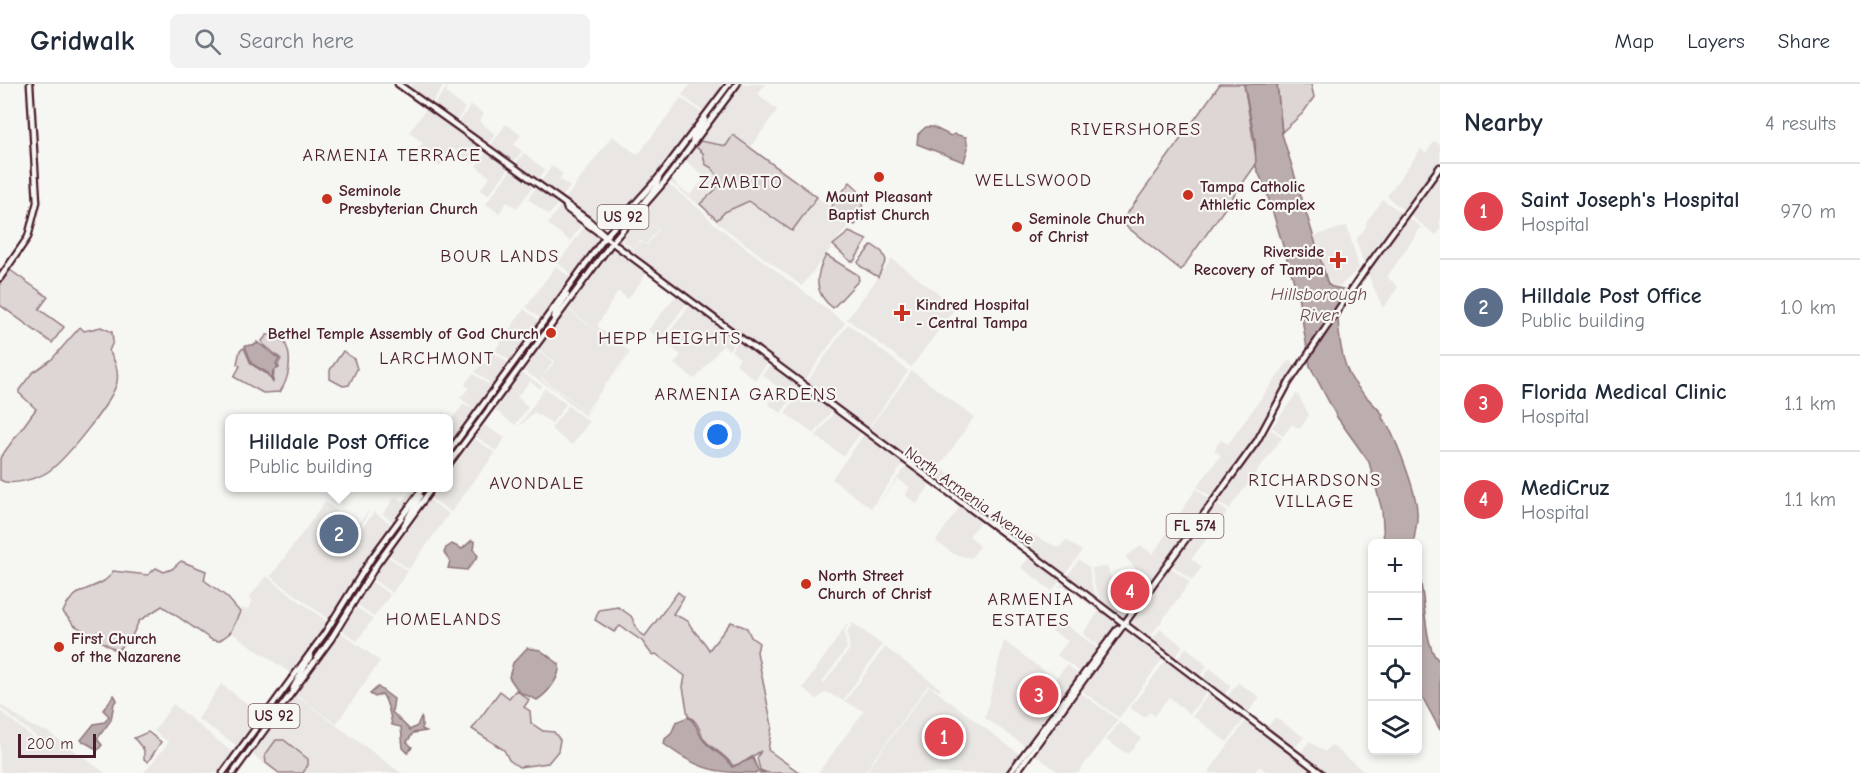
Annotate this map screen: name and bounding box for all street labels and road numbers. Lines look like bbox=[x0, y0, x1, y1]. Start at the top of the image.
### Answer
road number: US 92 bbox=[598, 205, 648, 229]
street label: North Armenia Avenue bbox=[901, 443, 1038, 549]
road number: FL 574 bbox=[1166, 514, 1224, 538]
road number: US 92 bbox=[248, 704, 300, 728]

